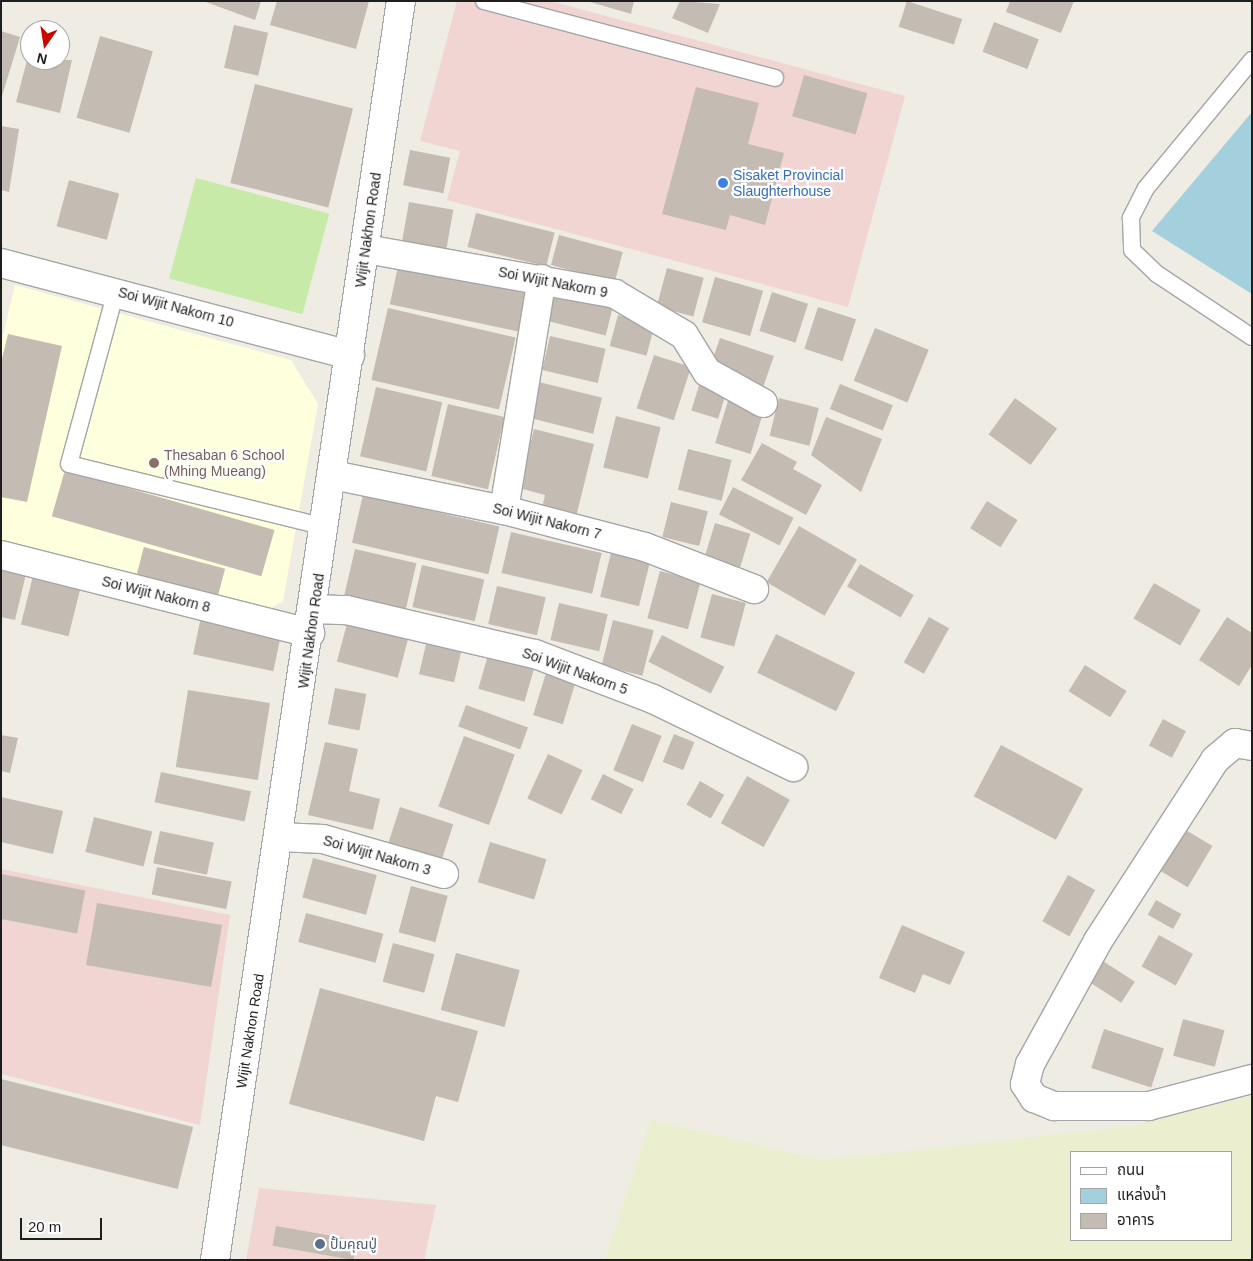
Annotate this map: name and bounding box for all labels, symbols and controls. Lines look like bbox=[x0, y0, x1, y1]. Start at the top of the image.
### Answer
north arrow bbox=[20, 20, 70, 70]
text: N bbox=[35, 50, 49, 68]
place label: Sisaket Provincial Slaughterhouse bbox=[733, 167, 843, 200]
street label: Wijit Nakhon Road bbox=[352, 171, 384, 289]
marker: Sisaket Provincial Slaughterhouse bbox=[717, 177, 729, 189]
street label: Soi Wijit Nakorn 9 bbox=[497, 263, 609, 301]
street label: Soi Wijit Nakorn 10 bbox=[116, 283, 236, 331]
place label: Thesaban 6 School (Mhing Mueang) bbox=[164, 447, 285, 480]
marker: Thesaban 6 School (Mhing Mueang) bbox=[148, 457, 160, 469]
street label: Soi Wijit Nakorn 7 bbox=[491, 499, 603, 543]
street label: Soi Wijit Nakorn 8 bbox=[100, 572, 212, 616]
street label: Wijit Nakhon Road bbox=[295, 572, 327, 690]
street label: Soi Wijit Nakorn 5 bbox=[520, 644, 630, 698]
street label: Soi Wijit Nakorn 3 bbox=[321, 832, 433, 878]
street label: Wijit Nakhon Road bbox=[233, 972, 267, 1090]
legend bbox=[1070, 1151, 1233, 1241]
text: ถนน bbox=[1117, 1161, 1144, 1178]
text: แหล่งน้ำ bbox=[1117, 1186, 1166, 1203]
scale bar bbox=[22, 1208, 105, 1240]
text: อาคาร bbox=[1117, 1211, 1154, 1228]
text: 20 m bbox=[28, 1218, 61, 1235]
place label: ปั้มคุณปู่ bbox=[330, 1236, 377, 1252]
marker: ปั้มคุณปู่ bbox=[314, 1238, 326, 1250]

